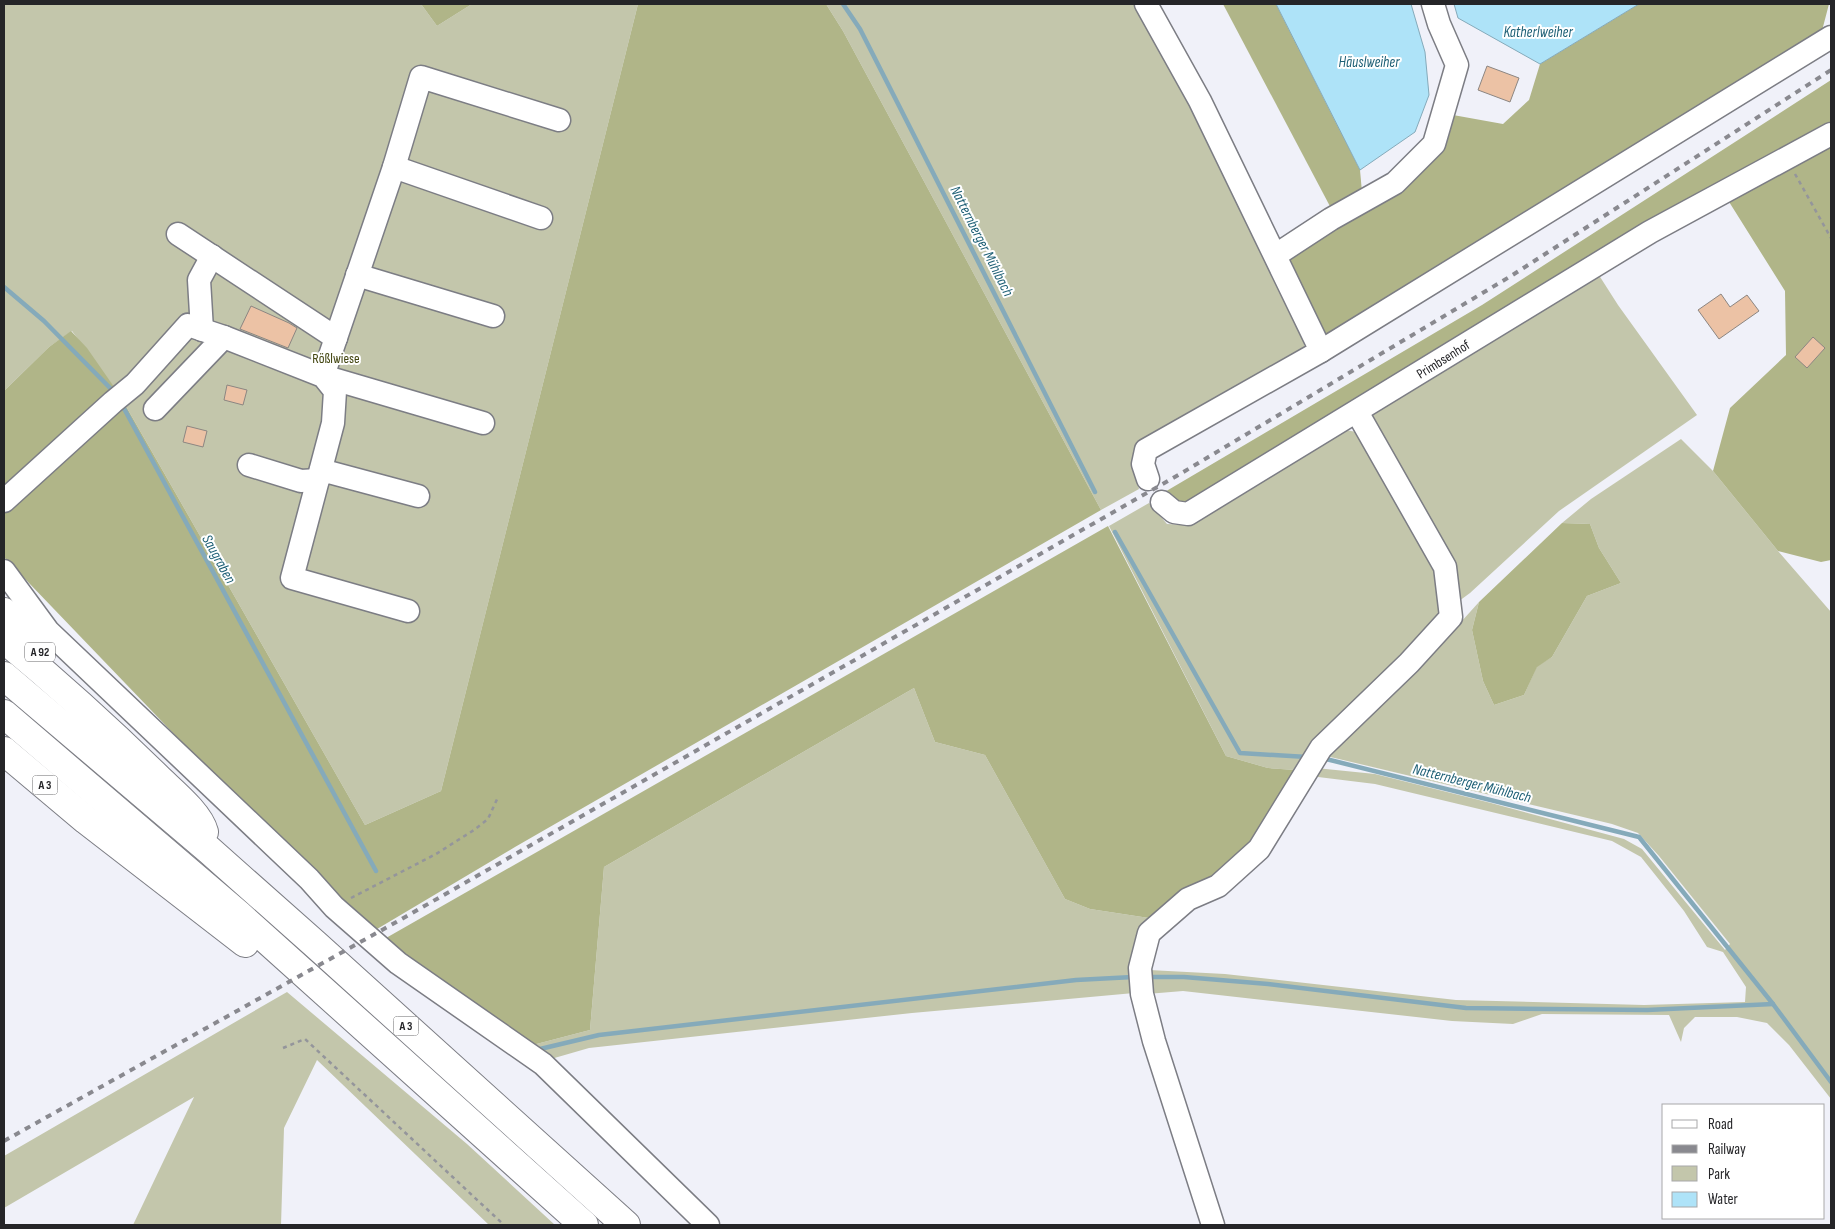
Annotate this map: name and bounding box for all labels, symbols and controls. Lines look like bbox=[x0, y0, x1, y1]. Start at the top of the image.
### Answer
water label: Katherlweiher bbox=[1503, 23, 1573, 42]
water label: Häuslweiher bbox=[1339, 53, 1400, 72]
water label: Natternberger Mühlbach bbox=[946, 183, 1018, 300]
street label: Primbsenhof bbox=[1413, 336, 1474, 382]
park label: Rößlwiese bbox=[312, 350, 360, 367]
water label: Saugraben bbox=[197, 532, 240, 587]
road number: A 92 bbox=[25, 642, 55, 662]
water label: Natternberger Mühlbach bbox=[1411, 760, 1533, 807]
road number: A 3 bbox=[32, 776, 58, 794]
road number: A 3 bbox=[394, 1016, 418, 1036]
legend bbox=[1662, 1104, 1825, 1219]
text: Road bbox=[1708, 1115, 1733, 1134]
text: Railway bbox=[1708, 1140, 1746, 1159]
text: Park bbox=[1708, 1165, 1730, 1184]
text: Water bbox=[1708, 1190, 1739, 1209]

